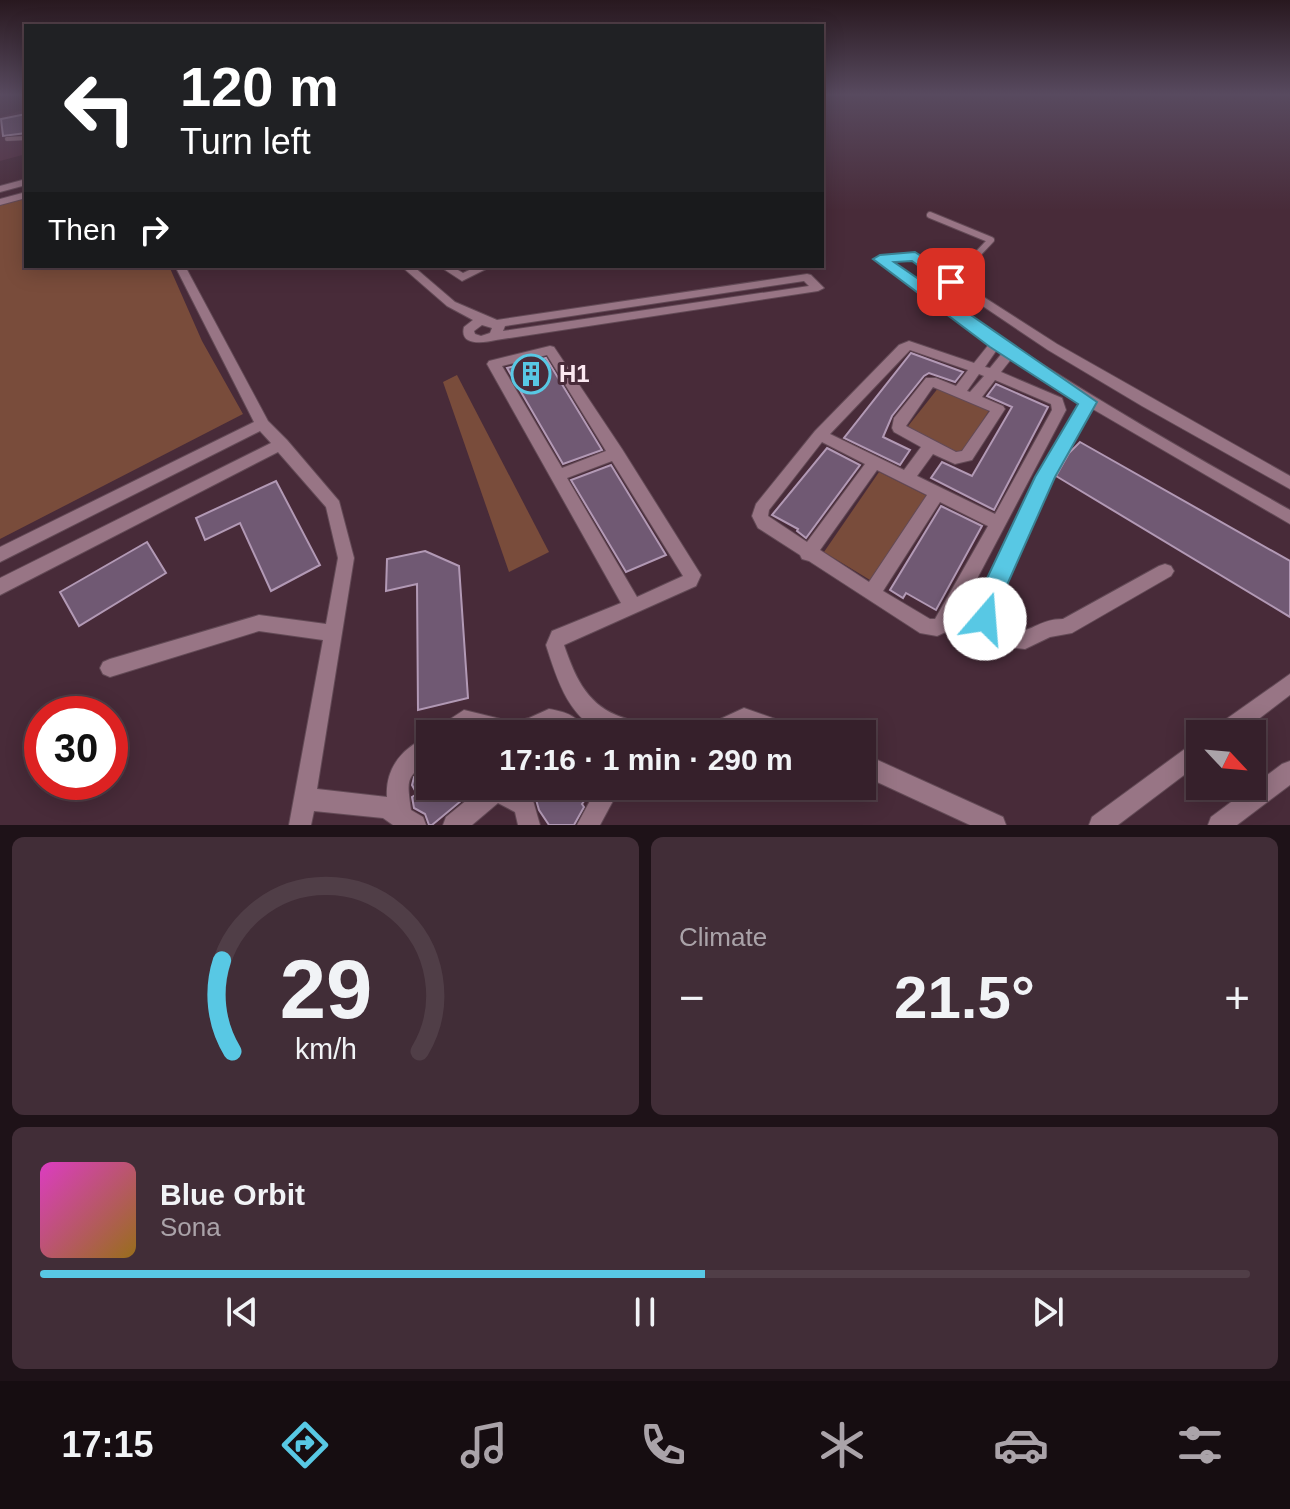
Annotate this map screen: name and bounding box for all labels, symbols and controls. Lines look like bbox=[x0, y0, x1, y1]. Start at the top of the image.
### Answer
text: 120 m bbox=[180, 55, 339, 118]
icon: left bbox=[48, 56, 152, 160]
text: Turn left bbox=[180, 121, 311, 162]
icon: right bbox=[132, 208, 176, 252]
text: Then bbox=[48, 213, 116, 246]
pin bbox=[917, 248, 985, 316]
icon: arrive bbox=[929, 260, 973, 304]
building icon: H1 bbox=[510, 353, 552, 395]
place label: H1 bbox=[559, 360, 590, 387]
position arrow bbox=[943, 577, 1027, 661]
speed limit sign: 30 bbox=[24, 696, 128, 800]
north arrow bbox=[1186, 720, 1266, 800]
map controls bbox=[1186, 720, 1266, 800]
text: 17:16 · 1 min · 290 m bbox=[499, 743, 793, 776]
text: Climate bbox=[679, 922, 767, 952]
text: 29 bbox=[279, 943, 372, 1036]
text: 21.5° bbox=[894, 964, 1035, 1031]
text: − bbox=[679, 973, 705, 1022]
text: + bbox=[1224, 973, 1250, 1022]
text: km/h bbox=[295, 1033, 356, 1065]
text: Blue Orbit bbox=[160, 1178, 305, 1211]
text: Sona bbox=[160, 1212, 221, 1242]
icon: previous bbox=[220, 1290, 264, 1334]
icon: pause bbox=[623, 1290, 667, 1334]
icon: next bbox=[1026, 1290, 1070, 1334]
icon: directions bbox=[277, 1417, 333, 1473]
icon: music bbox=[456, 1417, 512, 1473]
icon: phone bbox=[635, 1417, 691, 1473]
icon: climate bbox=[814, 1417, 870, 1473]
icon: car bbox=[993, 1417, 1049, 1473]
icon: filters bbox=[1172, 1417, 1228, 1473]
text: 17:15 bbox=[62, 1424, 154, 1465]

